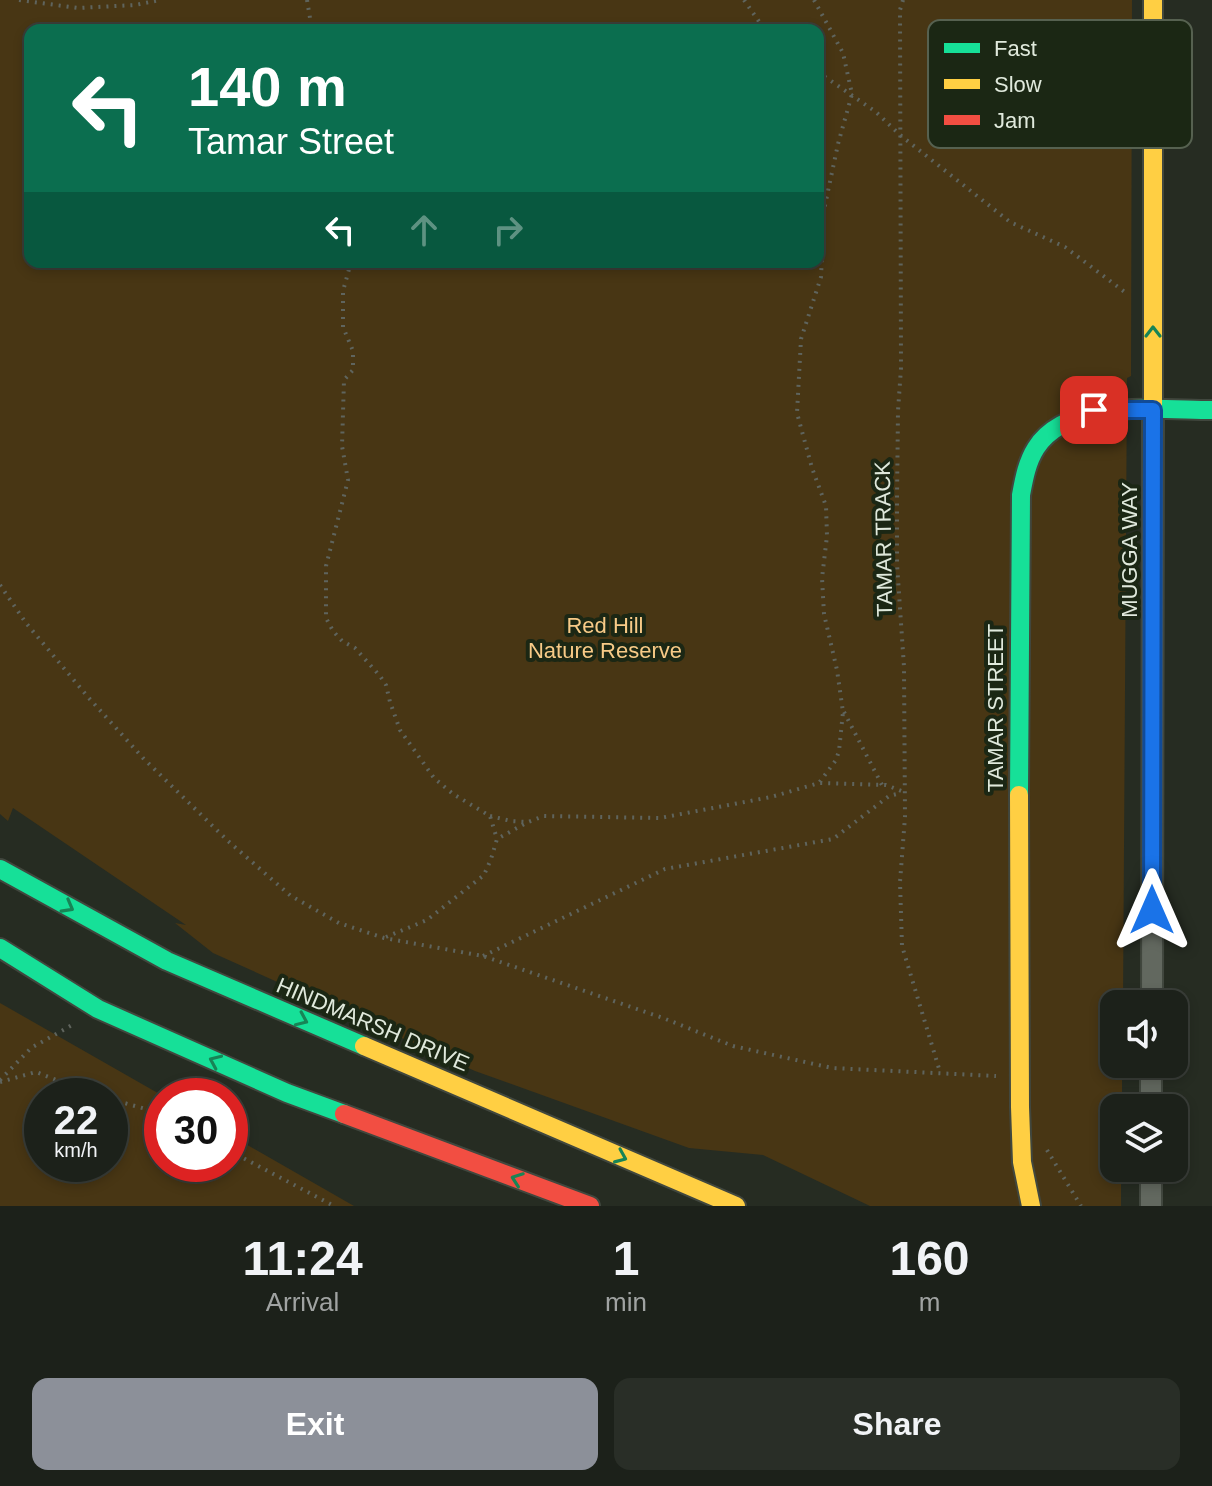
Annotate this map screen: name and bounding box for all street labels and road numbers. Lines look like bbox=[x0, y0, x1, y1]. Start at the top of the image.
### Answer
street label: TAMAR TRACK bbox=[870, 461, 897, 617]
street label: MUGGA WAY bbox=[1117, 482, 1142, 618]
street label: TAMAR STREET bbox=[983, 624, 1008, 792]
street label: HINDMARSH DRIVE bbox=[273, 973, 473, 1076]

